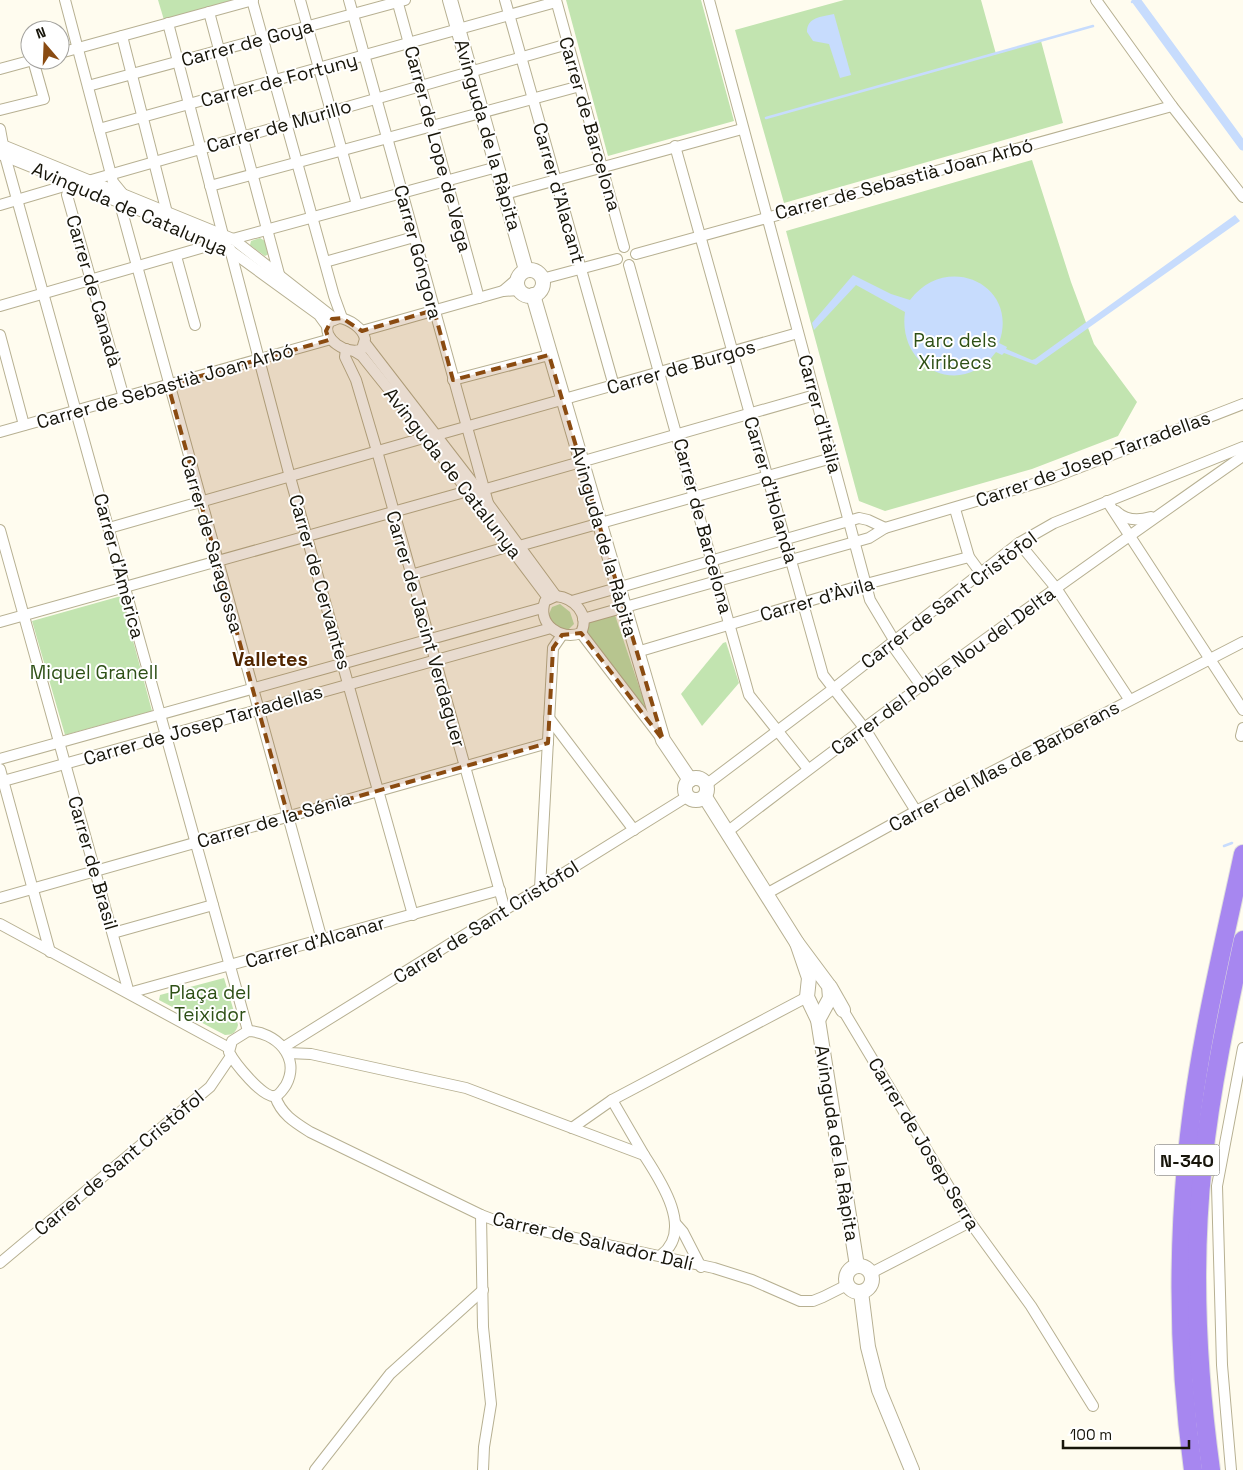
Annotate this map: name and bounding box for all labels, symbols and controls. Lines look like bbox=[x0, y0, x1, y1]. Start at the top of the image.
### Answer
street label: Carrer de Goya bbox=[178, 13, 316, 73]
north arrow bbox=[20, 20, 70, 70]
text: N bbox=[33, 23, 48, 43]
street label: Carrer de Barcelona bbox=[553, 34, 627, 214]
street label: Avinguda de la Ràpita bbox=[449, 36, 527, 234]
street label: Carrer de Lope de Vega bbox=[398, 43, 478, 255]
street label: Carrer de Fortuny bbox=[198, 47, 360, 113]
street label: Carrer de Murillo bbox=[204, 93, 354, 159]
street label: Carrer d'Alacant bbox=[527, 120, 591, 266]
street label: Carrer de Sebastià Joan Arbó bbox=[772, 132, 1036, 226]
street label: Avinguda de Catalunya bbox=[28, 156, 232, 262]
street label: Carrer Góngora bbox=[388, 182, 448, 322]
street label: Carrer de Canadà bbox=[60, 212, 128, 370]
park label: Parc dels Xiribecs bbox=[913, 328, 997, 375]
street label: Carrer de Burgos bbox=[604, 334, 758, 400]
street label: Carrer de Sebastià Joan Arbó bbox=[33, 337, 297, 435]
street label: Carrer d'Itàlia bbox=[792, 352, 848, 476]
street label: Avinguda de Catalunya bbox=[378, 382, 528, 564]
street label: Carrer de Josep Tarradellas bbox=[972, 405, 1214, 513]
street label: Carrer d'Holanda bbox=[738, 413, 804, 567]
street label: Carrer de Barcelona bbox=[668, 436, 738, 617]
street label: Avinguda de la Ràpita bbox=[565, 442, 643, 640]
street label: Carrer de Saragossa bbox=[175, 452, 249, 636]
street label: Carrer d'Amèrica bbox=[88, 491, 150, 641]
street label: Carrer de Cervantes bbox=[283, 491, 357, 673]
street label: Carrer de Jacint Verdaguer bbox=[380, 508, 472, 750]
street label: Carrer de Sant Cristòfol bbox=[856, 526, 1042, 674]
street label: Carrer d'Àvila bbox=[757, 571, 877, 627]
street label: Carrer del Poble Nou del Delta bbox=[826, 581, 1060, 761]
district label: Valletes bbox=[232, 646, 308, 672]
park label: Miquel Granell bbox=[30, 660, 158, 685]
street label: Carrer de Josep Tarradellas bbox=[80, 679, 326, 771]
street label: Carrer del Mas de Barberans bbox=[884, 695, 1124, 837]
street label: Carrer de la Sénia bbox=[194, 786, 354, 854]
street label: Carrer de Brasil bbox=[62, 793, 124, 933]
street label: Carrer de Sant Cristòfol bbox=[389, 855, 583, 989]
street label: Carrer d'Alcanar bbox=[242, 910, 388, 974]
park label: Plaça del Teixidor bbox=[169, 980, 251, 1027]
street label: Avinguda de la Ràpita bbox=[809, 1043, 865, 1243]
street label: Carrer de Josep Serra bbox=[862, 1053, 986, 1235]
street label: Carrer de Sant Cristòfol bbox=[29, 1085, 209, 1241]
road number: N-340 bbox=[1154, 1144, 1220, 1176]
street label: Carrer de Salvador Dalí bbox=[490, 1206, 696, 1276]
scale bar bbox=[1063, 1418, 1189, 1450]
text: 100 m bbox=[1070, 1425, 1112, 1444]

